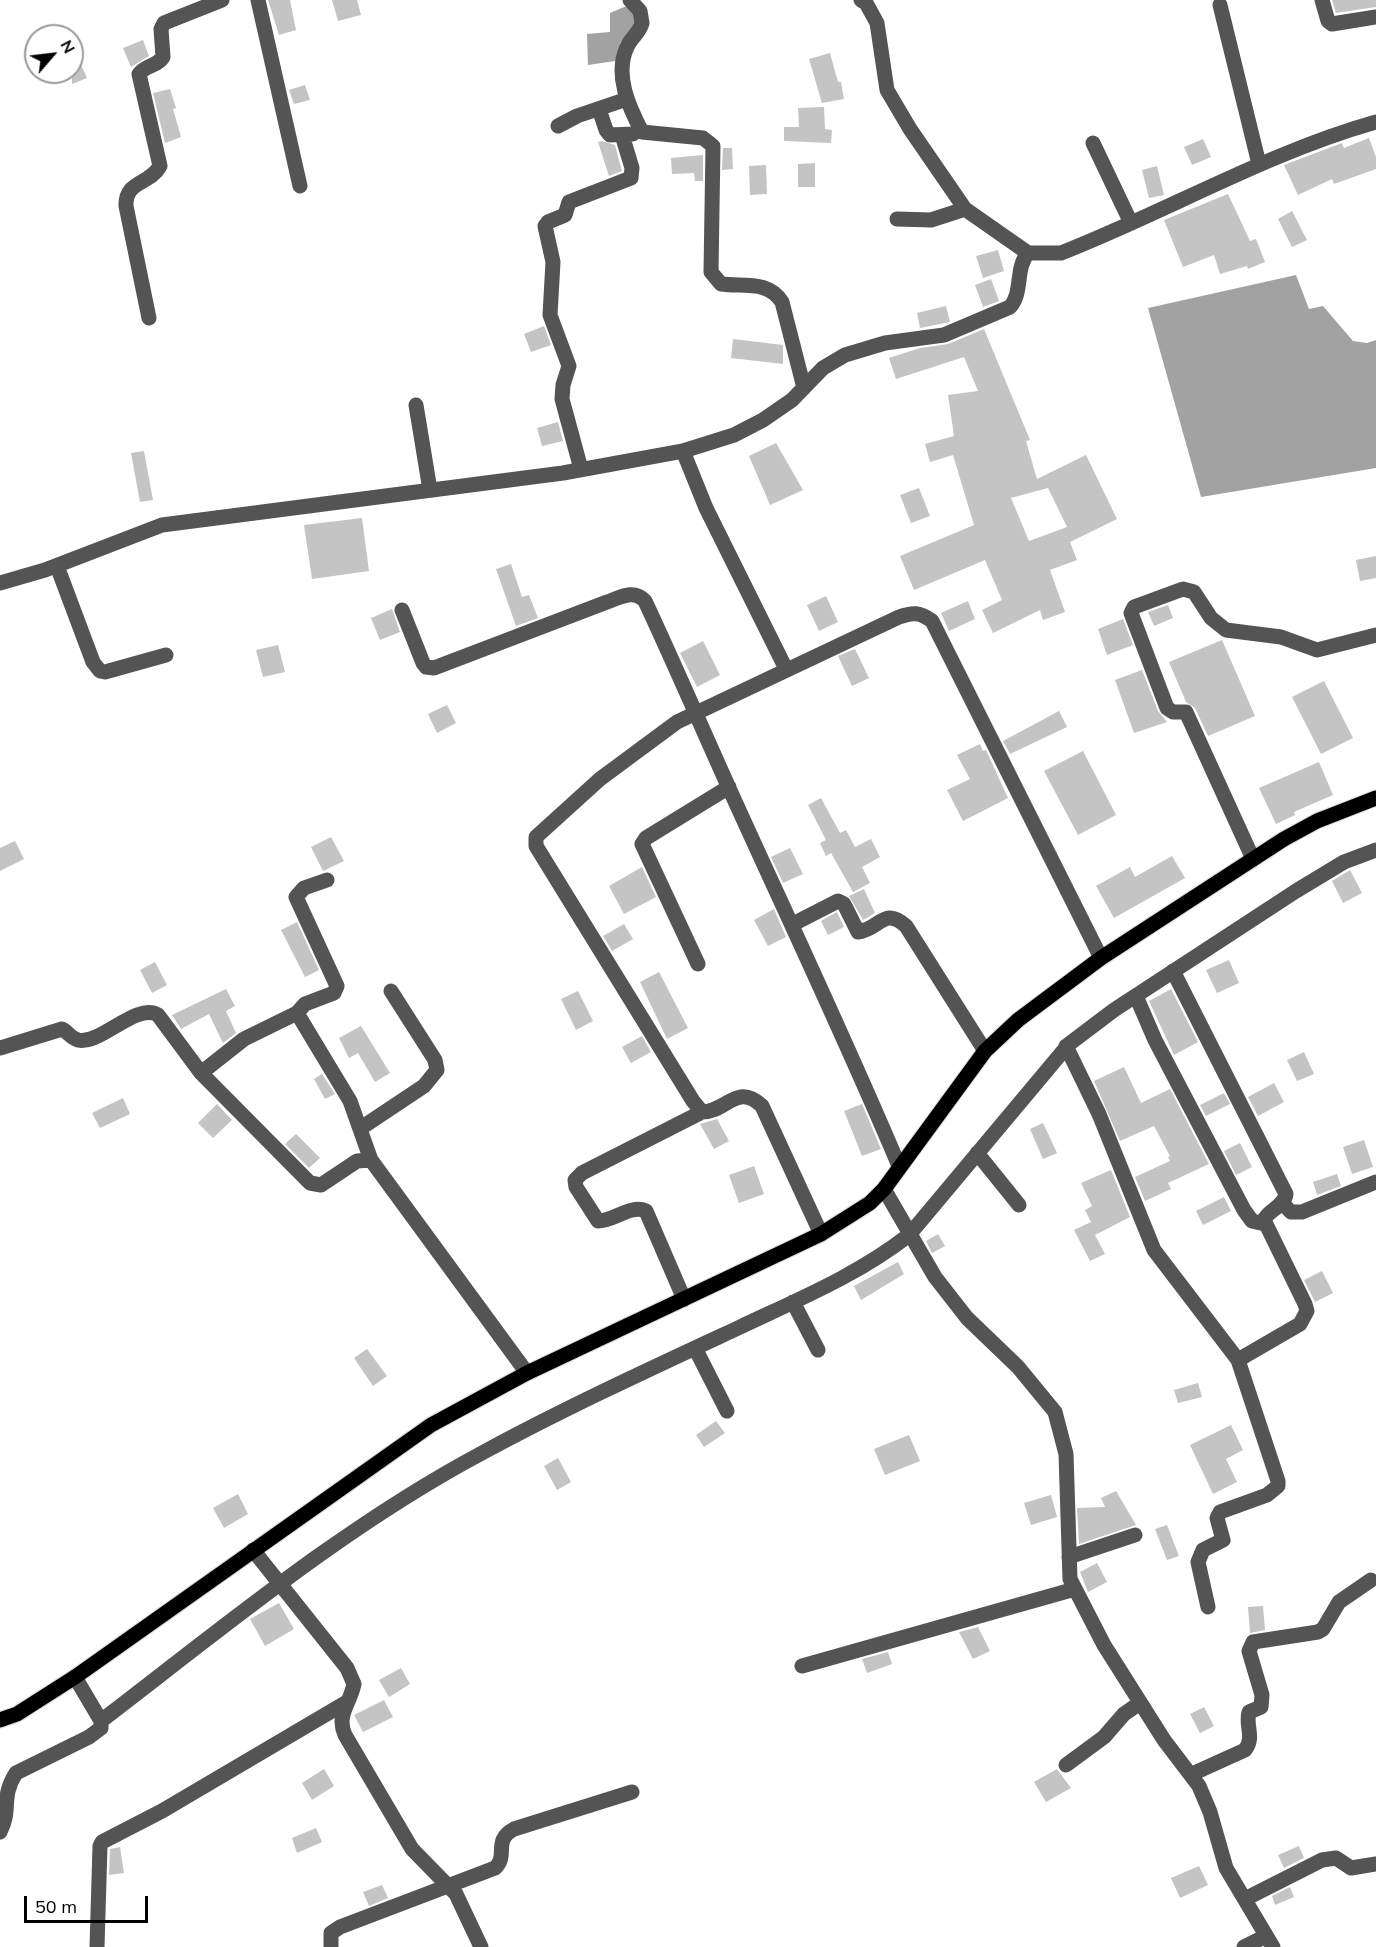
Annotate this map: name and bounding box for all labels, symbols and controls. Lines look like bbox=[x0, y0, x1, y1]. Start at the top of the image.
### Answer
north arrow bbox=[24, 24, 84, 84]
text: N bbox=[56, 36, 80, 57]
scale bar bbox=[27, 1884, 152, 1922]
text: 50 m bbox=[35, 1895, 77, 1918]

